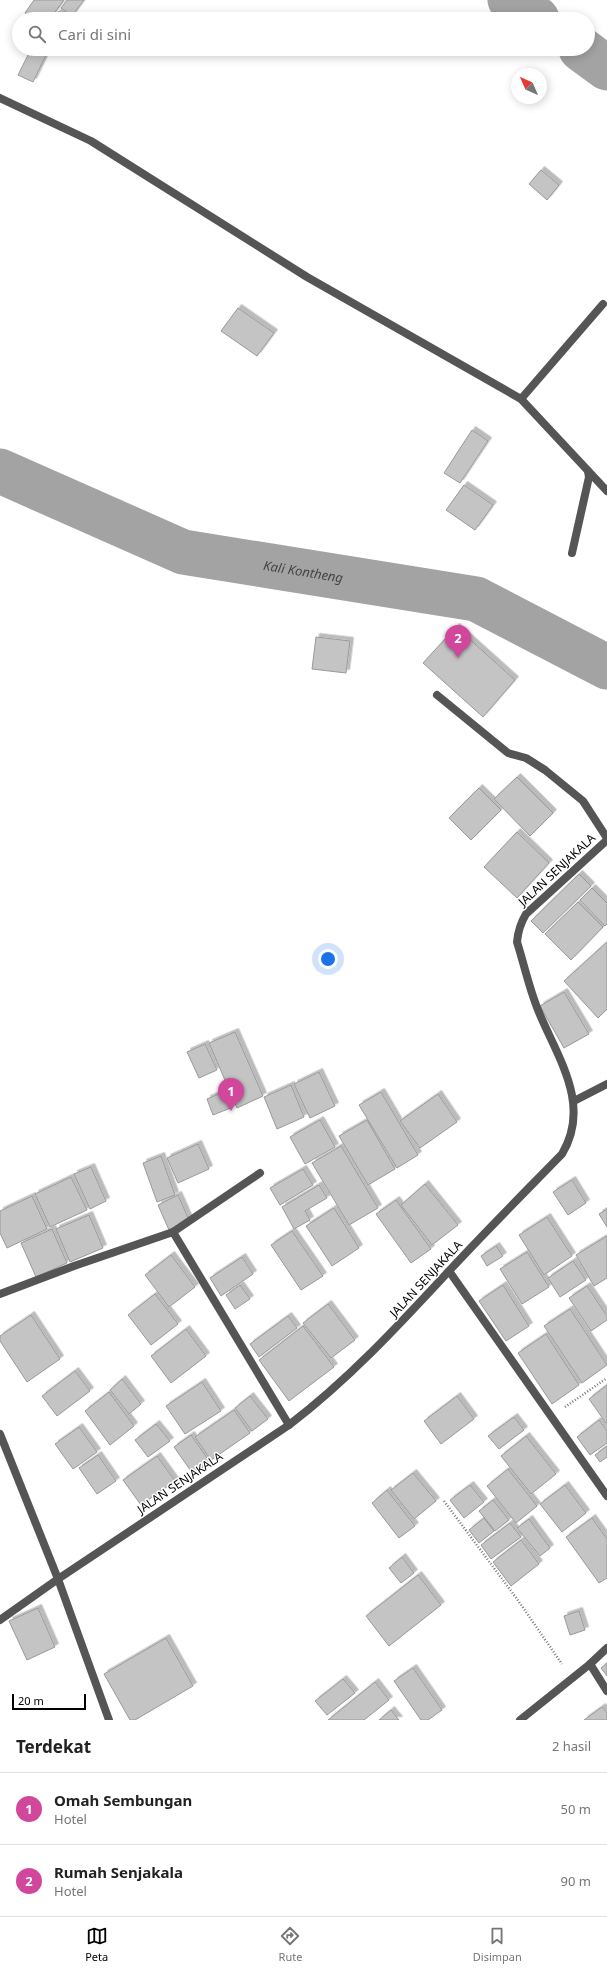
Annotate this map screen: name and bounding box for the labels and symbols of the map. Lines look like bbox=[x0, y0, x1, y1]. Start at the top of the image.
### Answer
north arrow bbox=[511, 68, 547, 104]
water label: Kali Kontheng bbox=[262, 556, 345, 587]
pin: 2 bbox=[445, 625, 471, 658]
street label: JALAN SENJAKALA bbox=[514, 829, 599, 910]
your location bbox=[318, 949, 338, 969]
pin: 1 bbox=[218, 1078, 244, 1111]
street label: JALAN SENJAKALA bbox=[385, 1236, 466, 1322]
street label: JALAN SENJAKALA bbox=[133, 1448, 226, 1518]
scale bar bbox=[12, 1692, 86, 1711]

